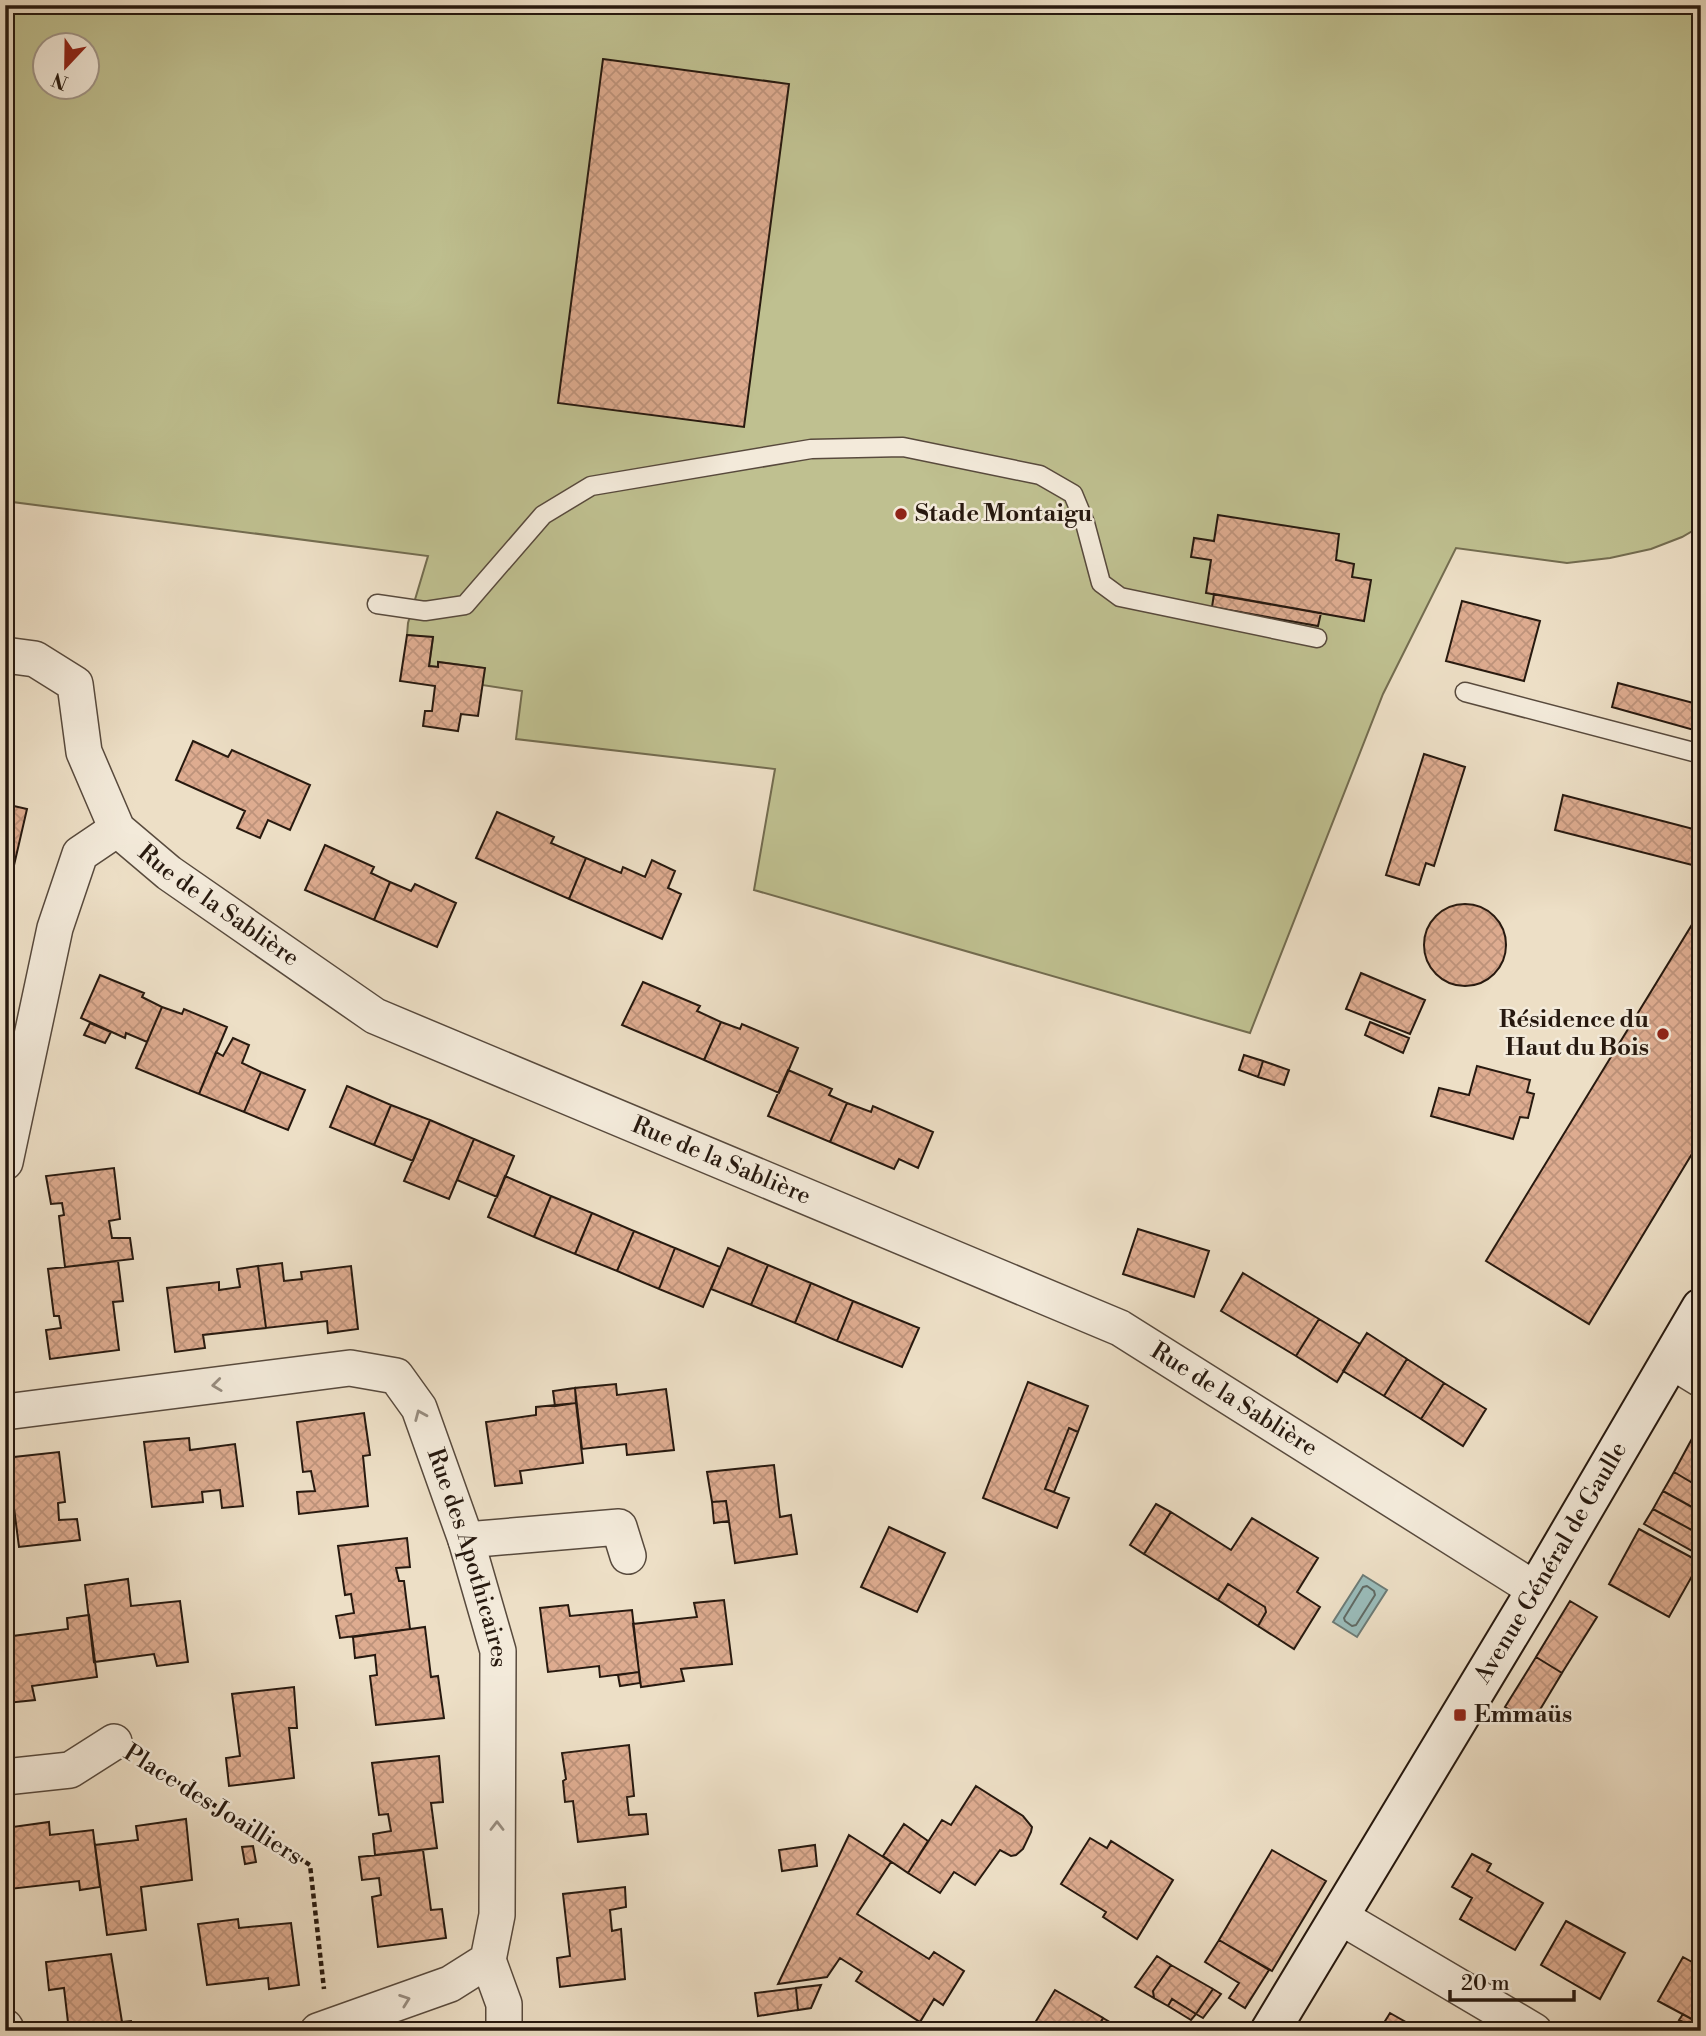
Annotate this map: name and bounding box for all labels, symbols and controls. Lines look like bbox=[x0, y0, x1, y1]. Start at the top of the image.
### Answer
north arrow bbox=[32, 32, 102, 102]
text: N bbox=[49, 67, 71, 95]
place label: Stade Montaigu bbox=[915, 499, 1092, 529]
marker: Stade Montaigu bbox=[893, 506, 909, 522]
street label: Rue de la Sablière bbox=[131, 838, 305, 974]
place label: Résidence du Haut du Bois bbox=[1499, 1005, 1649, 1063]
marker: Résidence du Haut du Bois bbox=[1655, 1026, 1671, 1042]
street label: Rue de la Sablière bbox=[627, 1110, 815, 1212]
street label: Rue de la Sablière bbox=[1145, 1336, 1323, 1463]
one-way arrow bbox=[211, 1378, 222, 1393]
one-way arrow bbox=[415, 1410, 429, 1422]
street label: Avenue Général de Gaulle bbox=[1468, 1437, 1634, 1690]
street label: Rue des Apothicaires bbox=[420, 1444, 513, 1668]
place label: Emmaüs bbox=[1474, 1700, 1572, 1730]
marker: Emmaüs bbox=[1452, 1707, 1468, 1723]
street label: Place des Joailliers bbox=[118, 1738, 308, 1872]
one-way arrow bbox=[489, 1820, 505, 1830]
scale bar bbox=[1450, 1959, 1575, 2003]
text: 20 m bbox=[1461, 1971, 1510, 1997]
one-way arrow bbox=[399, 1994, 411, 2008]

